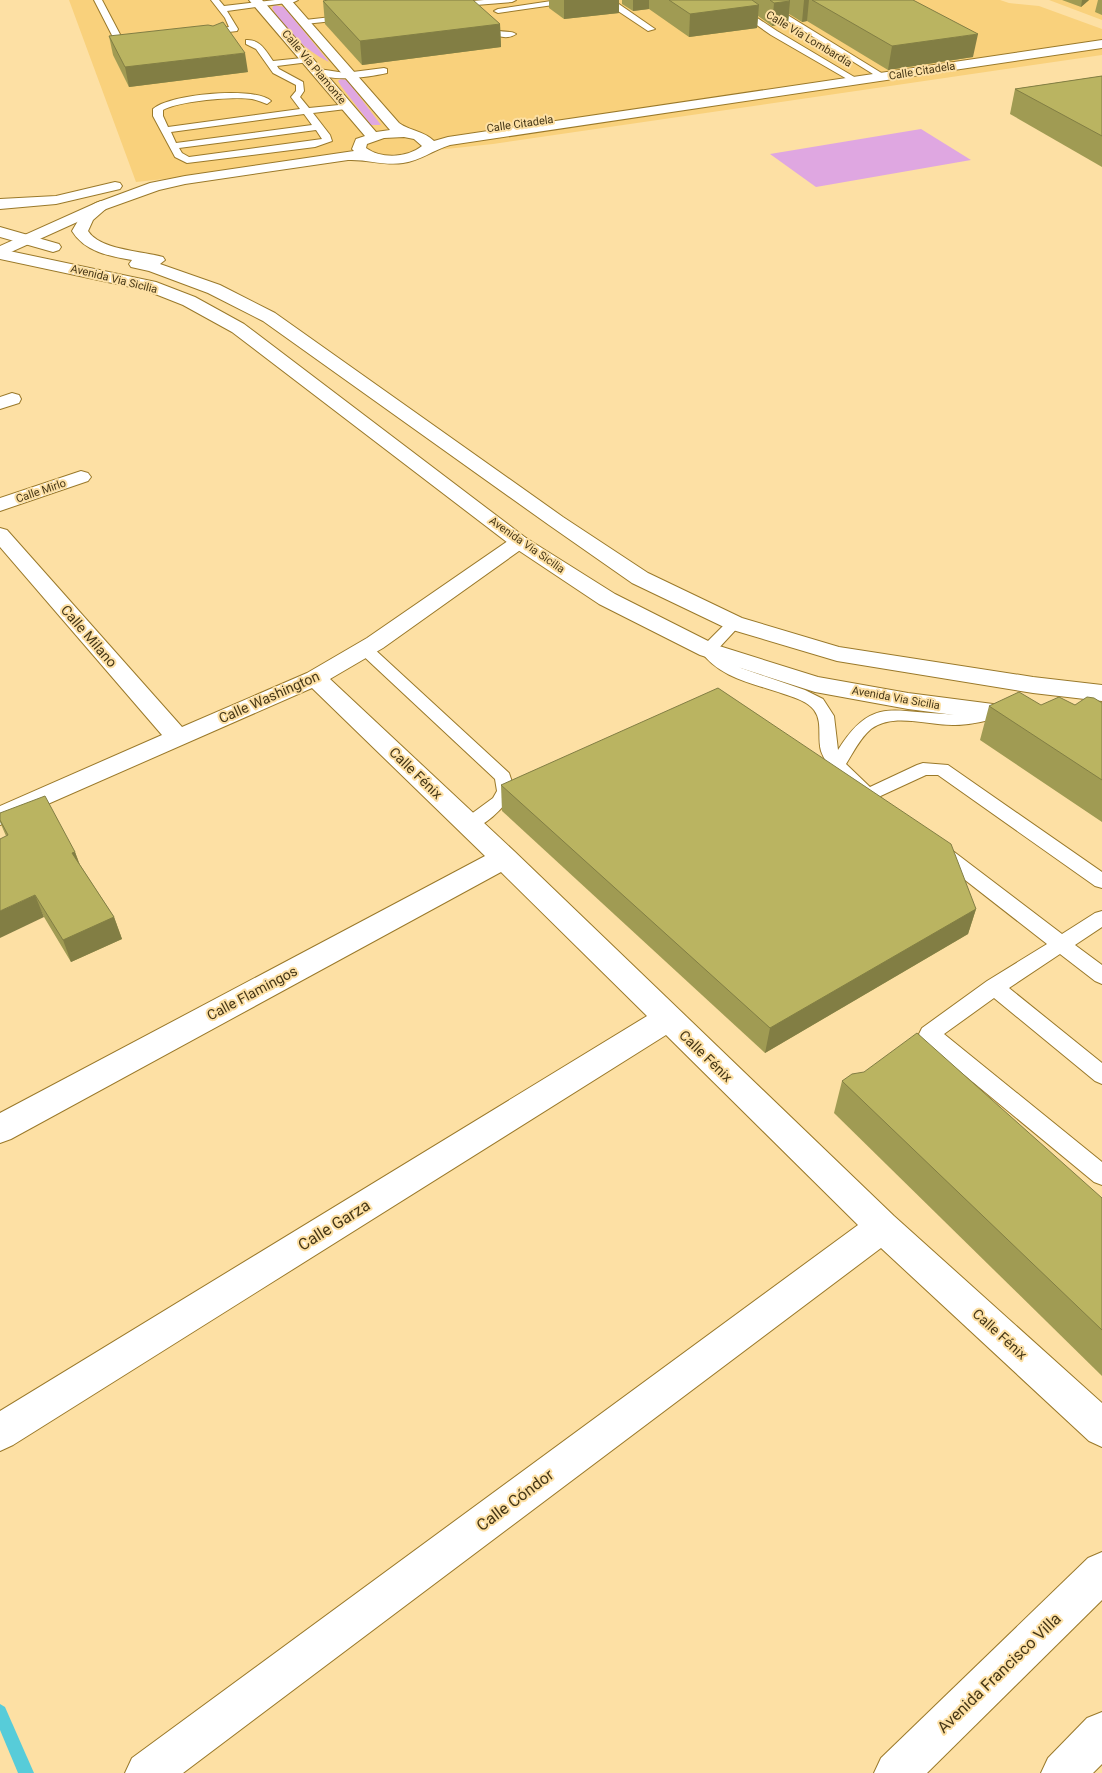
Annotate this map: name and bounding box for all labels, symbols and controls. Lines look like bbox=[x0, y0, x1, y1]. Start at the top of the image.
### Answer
street label: Calle Vía Lombardía bbox=[764, 8, 854, 70]
street label: Calle Vía Piamonte bbox=[279, 27, 349, 107]
street label: Calle Citadela bbox=[888, 59, 956, 83]
street label: Calle Citadela bbox=[486, 113, 554, 135]
street label: Avenida Via Sicilia bbox=[69, 262, 159, 296]
street label: Calle Mirlo bbox=[14, 476, 68, 506]
street label: Avenida Via Sicilia bbox=[487, 514, 567, 576]
street label: Calle Milano bbox=[58, 602, 120, 670]
street label: Calle Washington bbox=[216, 668, 322, 726]
street label: Avenida Via Sicilia bbox=[851, 684, 941, 712]
street label: Calle Fénix bbox=[386, 744, 446, 802]
street label: Calle Flamingos bbox=[204, 963, 300, 1023]
street label: Calle Fénix bbox=[676, 1027, 736, 1085]
street label: Calle Garza bbox=[295, 1195, 373, 1255]
street label: Calle Fénix bbox=[970, 1305, 1030, 1363]
street label: Calle Cóndor bbox=[473, 1465, 558, 1535]
street label: Avenida Francisco Villa bbox=[933, 1609, 1065, 1737]

